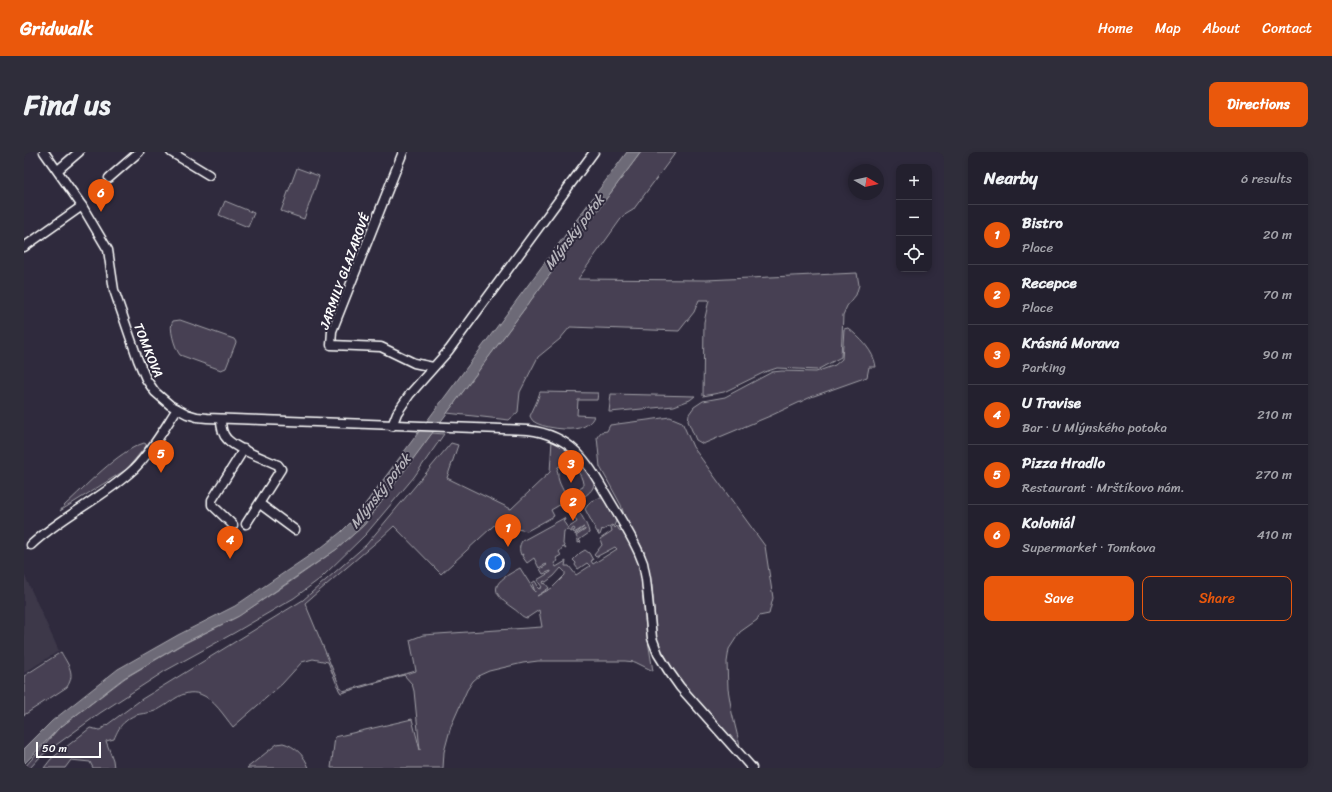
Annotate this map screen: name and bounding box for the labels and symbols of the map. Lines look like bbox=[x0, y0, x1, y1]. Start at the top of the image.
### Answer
north arrow bbox=[848, 164, 884, 200]
pin: 6 bbox=[88, 179, 114, 212]
water label: Mlýnský potok bbox=[538, 188, 612, 275]
street label: JARMILY GLAZAROVÉ bbox=[312, 209, 376, 334]
street label: TOMKOVA bbox=[127, 319, 170, 381]
pin: 5 bbox=[148, 440, 174, 473]
water label: Mlýnský potok bbox=[343, 447, 419, 534]
pin: 3 bbox=[558, 450, 584, 483]
pin: 2 bbox=[560, 488, 586, 521]
pin: 1 bbox=[495, 514, 521, 547]
pin: 4 bbox=[217, 526, 243, 559]
your location bbox=[485, 553, 505, 573]
scale bar bbox=[36, 740, 101, 759]

